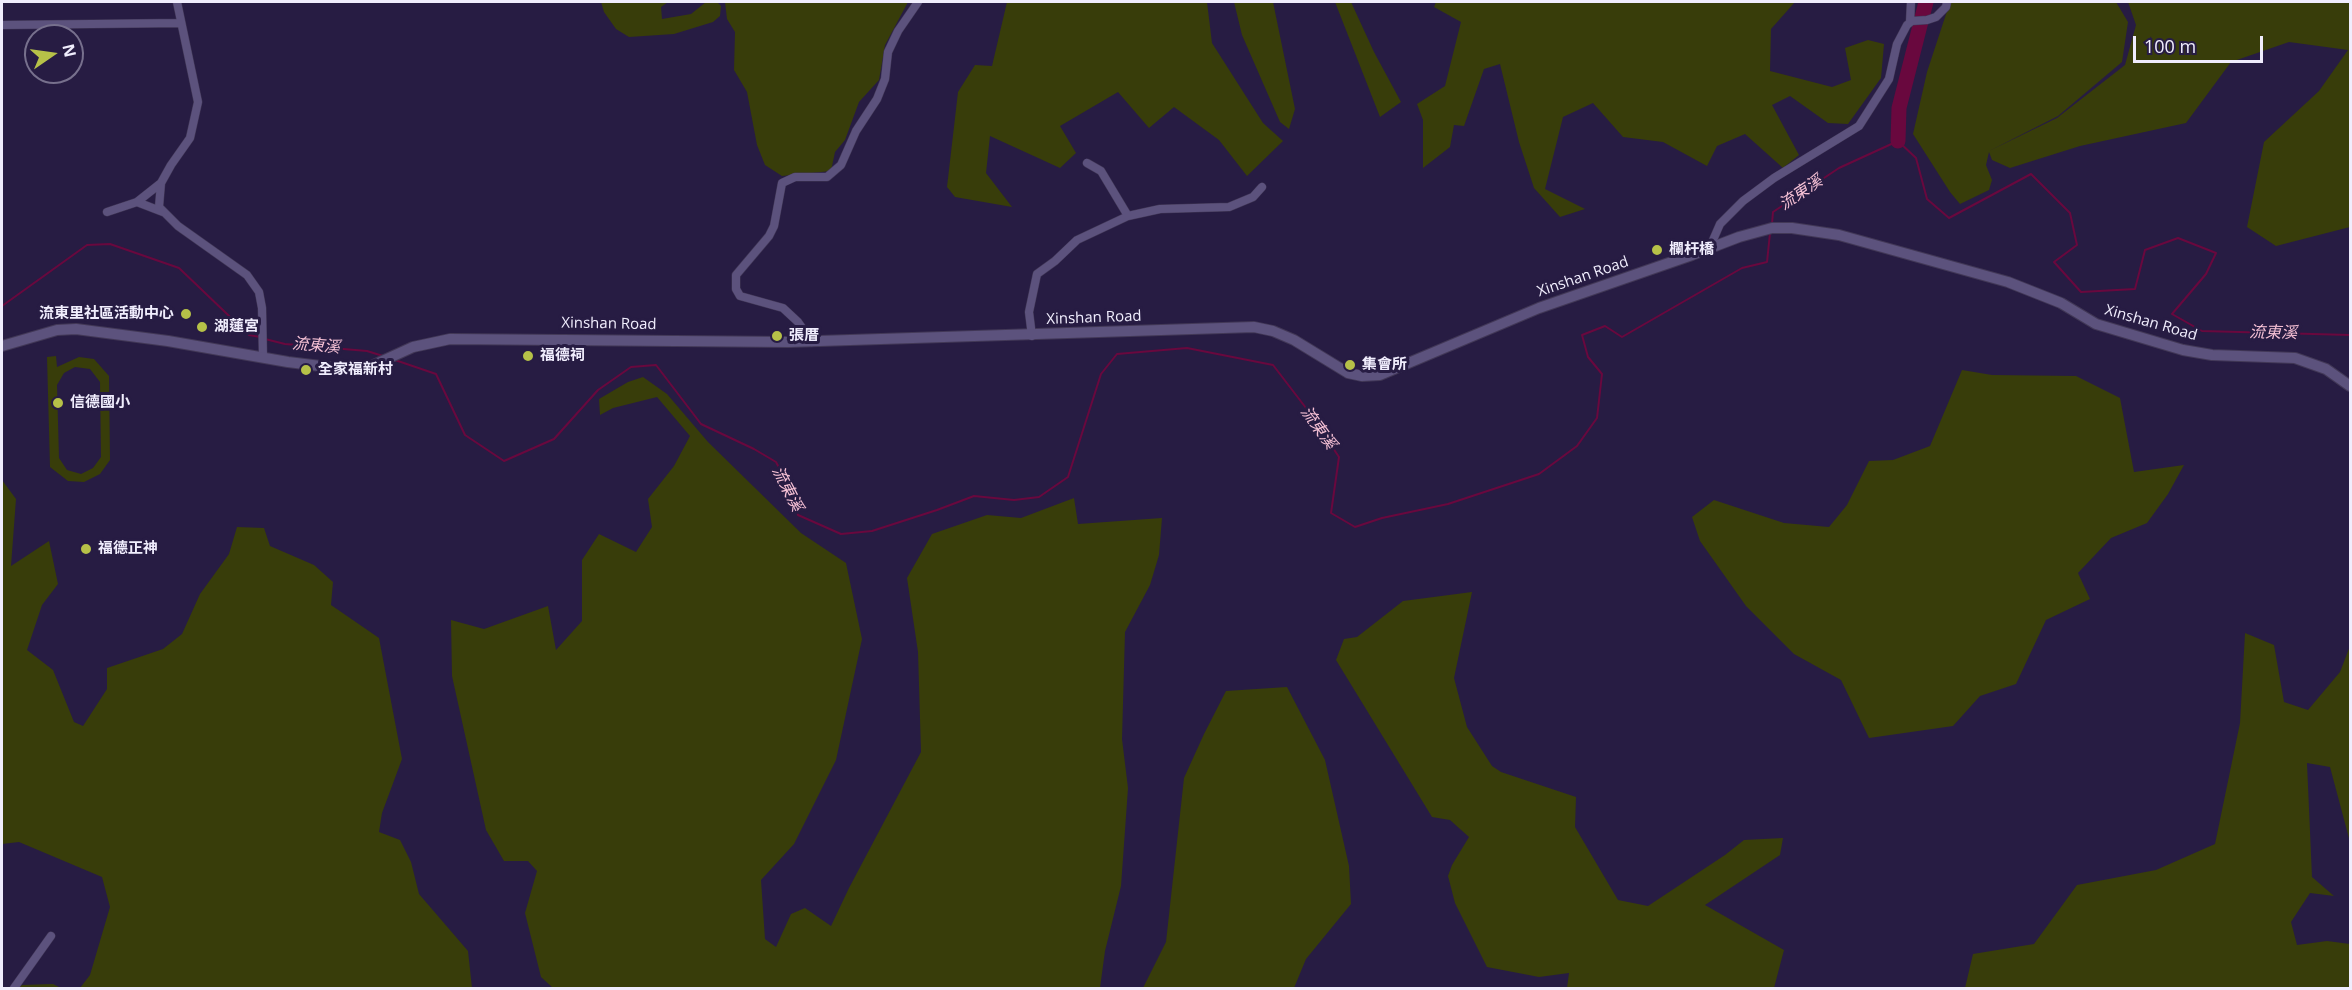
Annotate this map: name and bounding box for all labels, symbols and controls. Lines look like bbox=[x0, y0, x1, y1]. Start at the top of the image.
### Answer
north arrow bbox=[24, 24, 84, 84]
scale bar bbox=[2136, 24, 2266, 62]
text: 100 m bbox=[2144, 34, 2196, 58]
text: N bbox=[57, 42, 82, 59]
water label: 流東溪 bbox=[1776, 172, 1826, 214]
place label: 欄杆橋 bbox=[1669, 241, 1714, 259]
marker: 欄杆橋 bbox=[1650, 243, 1664, 257]
street label: Xinshan Road bbox=[1535, 253, 1631, 301]
street label: Xinshan Road bbox=[2103, 301, 2199, 345]
place label: 流東里社區活動中心 bbox=[39, 305, 174, 323]
marker: 流東里社區活動中心 bbox=[179, 307, 193, 321]
street label: Xinshan Road bbox=[1046, 307, 1142, 329]
street label: Xinshan Road bbox=[561, 314, 657, 334]
place label: 湖蓮宮 bbox=[214, 318, 259, 336]
marker: 湖蓮宮 bbox=[195, 320, 209, 334]
water label: 流東溪 bbox=[2249, 323, 2297, 343]
place label: 張厝 bbox=[789, 327, 819, 345]
marker: 張厝 bbox=[770, 329, 784, 343]
water label: 流東溪 bbox=[291, 334, 341, 358]
place label: 福德祠 bbox=[540, 347, 585, 365]
marker: 福德祠 bbox=[521, 349, 535, 363]
place label: 集會所 bbox=[1362, 356, 1407, 374]
marker: 集會所 bbox=[1343, 358, 1357, 372]
place label: 全家福新村 bbox=[318, 361, 393, 379]
marker: 全家福新村 bbox=[299, 363, 313, 377]
place label: 信德國小 bbox=[70, 394, 130, 412]
marker: 信德國小 bbox=[51, 396, 65, 410]
water label: 流東溪 bbox=[1296, 403, 1340, 453]
water label: 流東溪 bbox=[768, 463, 806, 515]
place label: 福德正神 bbox=[98, 540, 158, 558]
marker: 福德正神 bbox=[79, 542, 93, 556]

